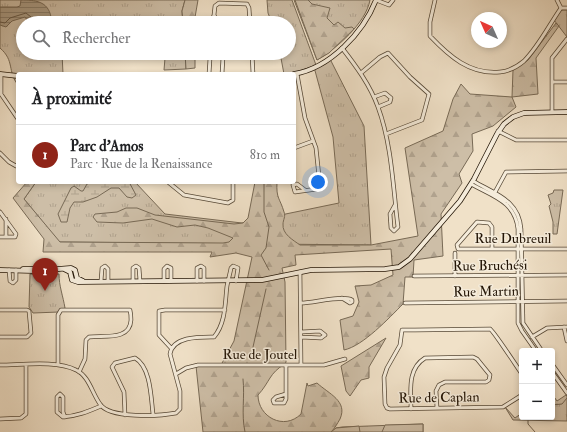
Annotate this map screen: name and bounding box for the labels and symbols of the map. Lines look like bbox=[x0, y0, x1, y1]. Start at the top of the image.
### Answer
north arrow bbox=[471, 12, 507, 48]
your location bbox=[308, 172, 328, 192]
street label: Rue Dubreuil bbox=[475, 230, 552, 247]
street label: Rue Bruchési bbox=[452, 256, 528, 275]
pin: 1 bbox=[32, 258, 58, 291]
street label: Rue Martin bbox=[453, 282, 519, 301]
street label: Rue de Joutel bbox=[223, 346, 298, 363]
street label: Rue de Caplan bbox=[398, 388, 480, 408]

